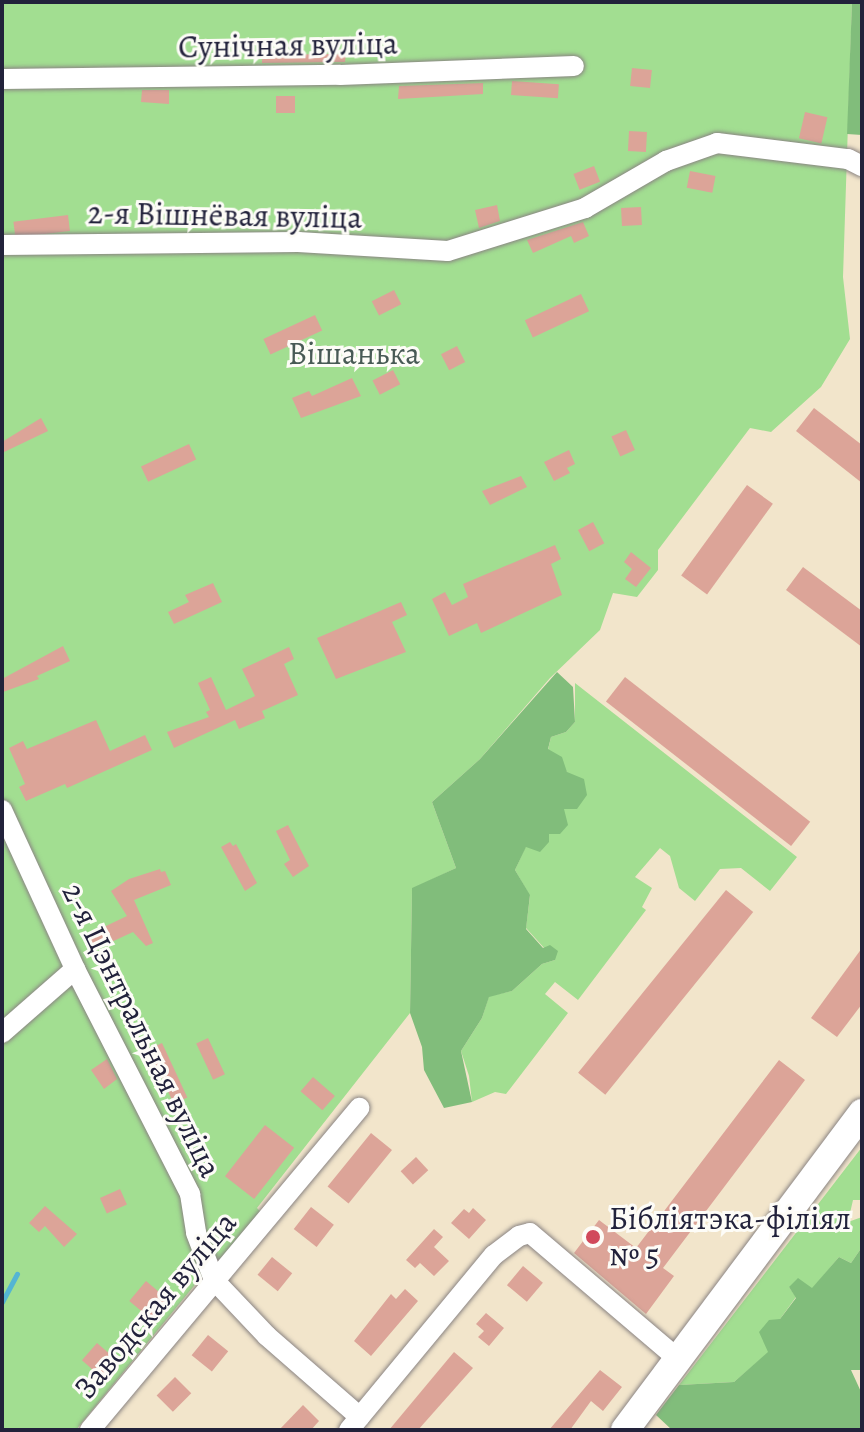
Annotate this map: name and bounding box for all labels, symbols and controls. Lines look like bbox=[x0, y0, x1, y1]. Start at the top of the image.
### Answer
street label: Сунічная вуліца bbox=[178, 24, 398, 66]
street label: 2-я Вішнёвая вуліца bbox=[87, 193, 363, 237]
park label: Вішанька bbox=[288, 334, 420, 372]
street label: 2-я Цэнтральная вуліца bbox=[54, 877, 230, 1183]
place label: Бібліятэка-філіял № 5 bbox=[609, 1200, 851, 1275]
street label: Заводская вуліца bbox=[66, 1204, 244, 1406]
marker: Бібліятэка-філіял № 5 bbox=[584, 1228, 602, 1246]

